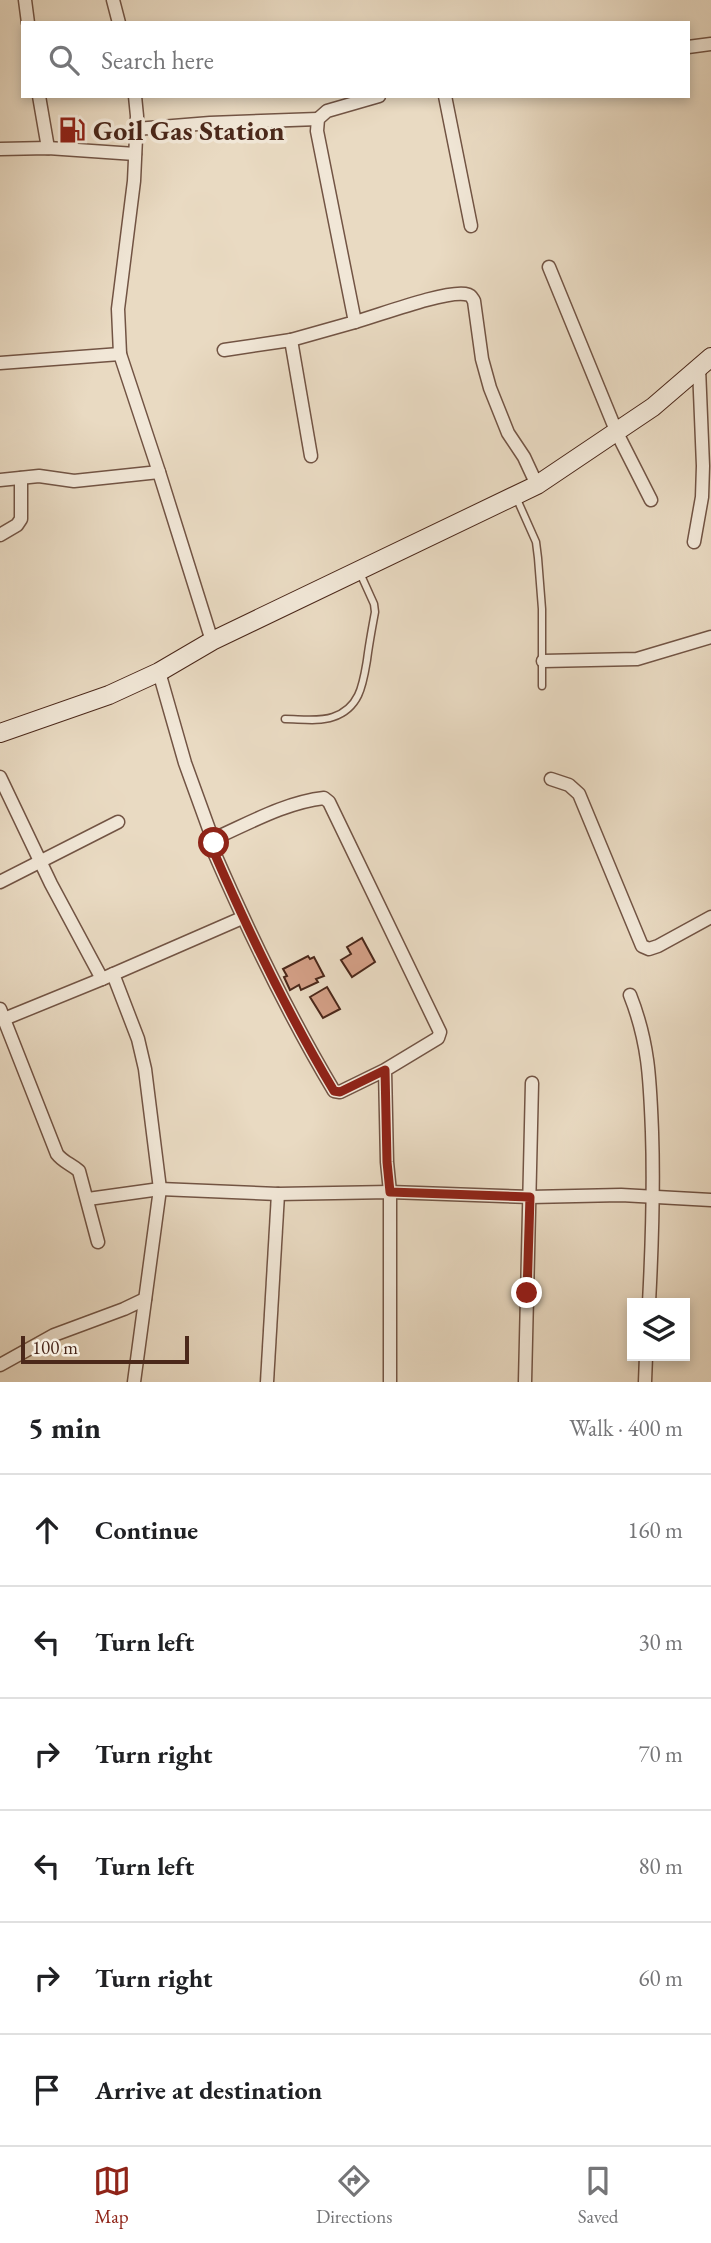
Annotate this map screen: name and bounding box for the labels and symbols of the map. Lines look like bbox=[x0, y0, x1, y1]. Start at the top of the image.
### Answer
place label: Goil Gas Station bbox=[93, 112, 285, 148]
fuel station icon: Goil Gas Station bbox=[57, 115, 87, 145]
route start bbox=[198, 827, 229, 858]
route end bbox=[511, 1277, 542, 1308]
scale bar bbox=[21, 1333, 189, 1365]

